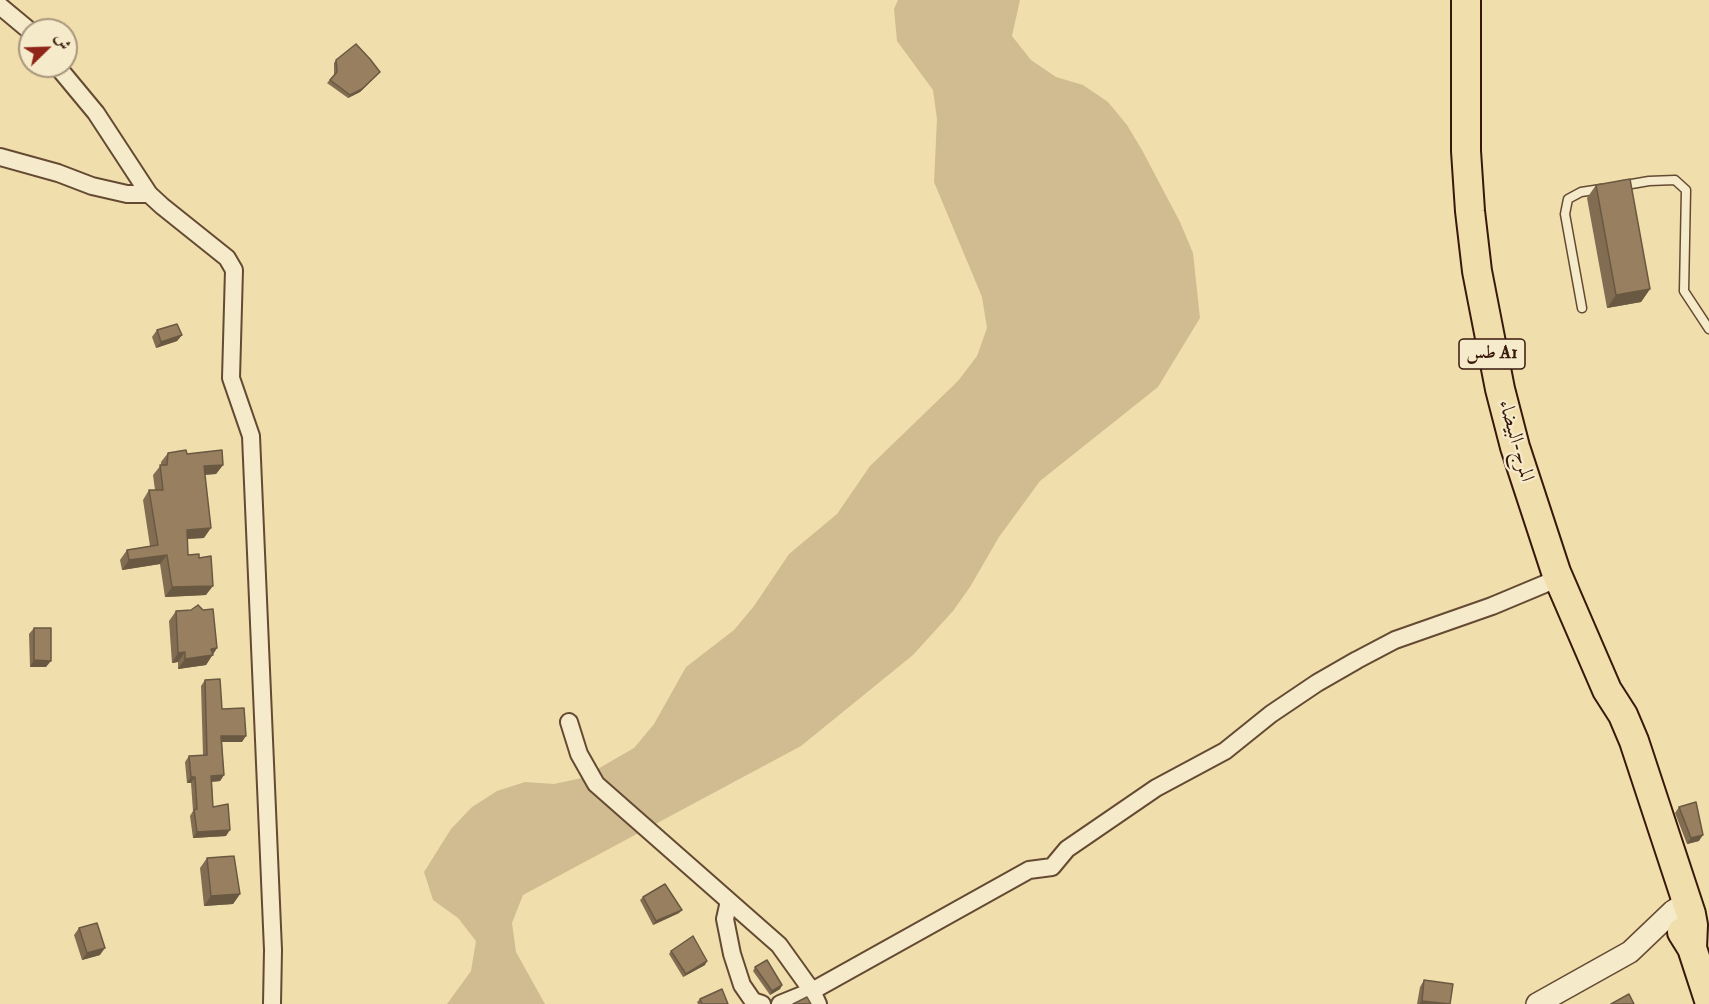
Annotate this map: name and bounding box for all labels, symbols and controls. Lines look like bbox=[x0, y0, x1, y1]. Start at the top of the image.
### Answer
north arrow bbox=[18, 18, 78, 78]
text: ش bbox=[50, 31, 75, 53]
road number: طس A1 bbox=[1459, 339, 1525, 369]
street label: المرج-البيضاء bbox=[1492, 397, 1538, 485]

